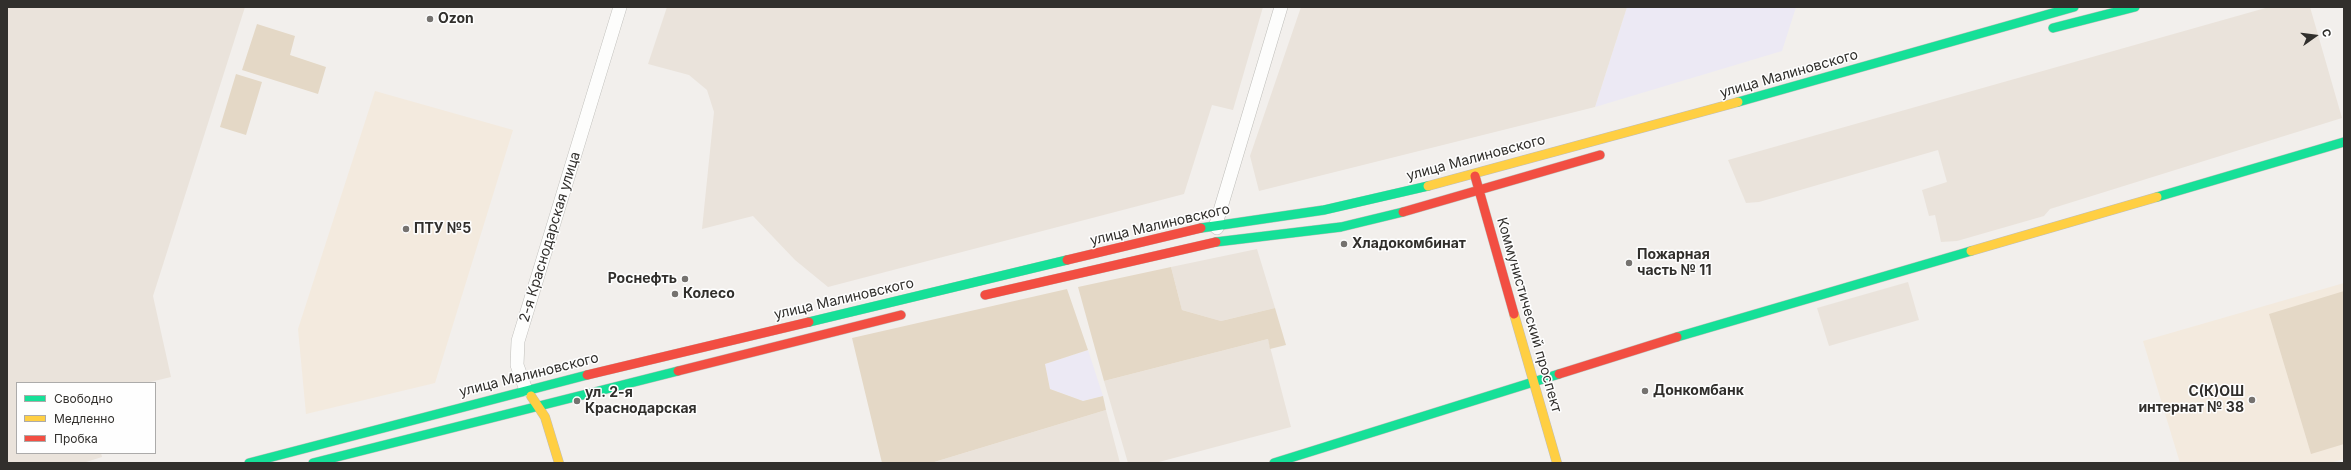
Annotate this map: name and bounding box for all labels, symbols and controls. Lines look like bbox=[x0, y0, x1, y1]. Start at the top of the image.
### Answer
place label: Ozon bbox=[438, 11, 474, 27]
marker: Ozon bbox=[425, 14, 435, 24]
north arrow bbox=[2295, 16, 2335, 56]
text: С bbox=[2319, 27, 2334, 39]
street label: улица Малиновского bbox=[1718, 46, 1860, 102]
street label: улица Малиновского bbox=[1405, 131, 1547, 185]
street label: 2-я Краснодарская улица bbox=[516, 150, 584, 324]
street label: улица Малиновского bbox=[1088, 201, 1232, 249]
street label: Коммунистический проспект bbox=[1493, 215, 1565, 415]
place label: ПТУ №5 bbox=[414, 221, 471, 237]
marker: ПТУ №5 bbox=[401, 224, 411, 234]
place label: Хладокомбинат bbox=[1352, 236, 1466, 252]
marker: Хладокомбинат bbox=[1339, 239, 1349, 249]
place label: Пожарная часть № 11 bbox=[1637, 247, 1711, 280]
marker: Пожарная часть № 11 bbox=[1624, 258, 1634, 268]
place label: Роснефть bbox=[608, 271, 677, 287]
marker: Роснефть bbox=[680, 274, 690, 284]
street label: улица Малиновского bbox=[772, 275, 916, 323]
place label: Колесо bbox=[683, 286, 735, 302]
marker: Колесо bbox=[670, 289, 680, 299]
street label: улица Малиновского bbox=[458, 350, 600, 400]
legend bbox=[16, 382, 156, 454]
place label: Донкомбанк bbox=[1653, 383, 1744, 399]
place label: С(К)ОШ интернат № 38 bbox=[2138, 384, 2244, 416]
place label: ул. 2-я Краснодарская bbox=[585, 385, 697, 418]
marker: Донкомбанк bbox=[1640, 386, 1650, 396]
text: Свободно bbox=[54, 391, 113, 406]
marker: С(К)ОШ интернат № 38 bbox=[2247, 395, 2257, 405]
marker: ул. 2-я Краснодарская bbox=[572, 396, 582, 406]
text: Медленно bbox=[54, 411, 115, 426]
text: Пробка bbox=[54, 431, 98, 446]

